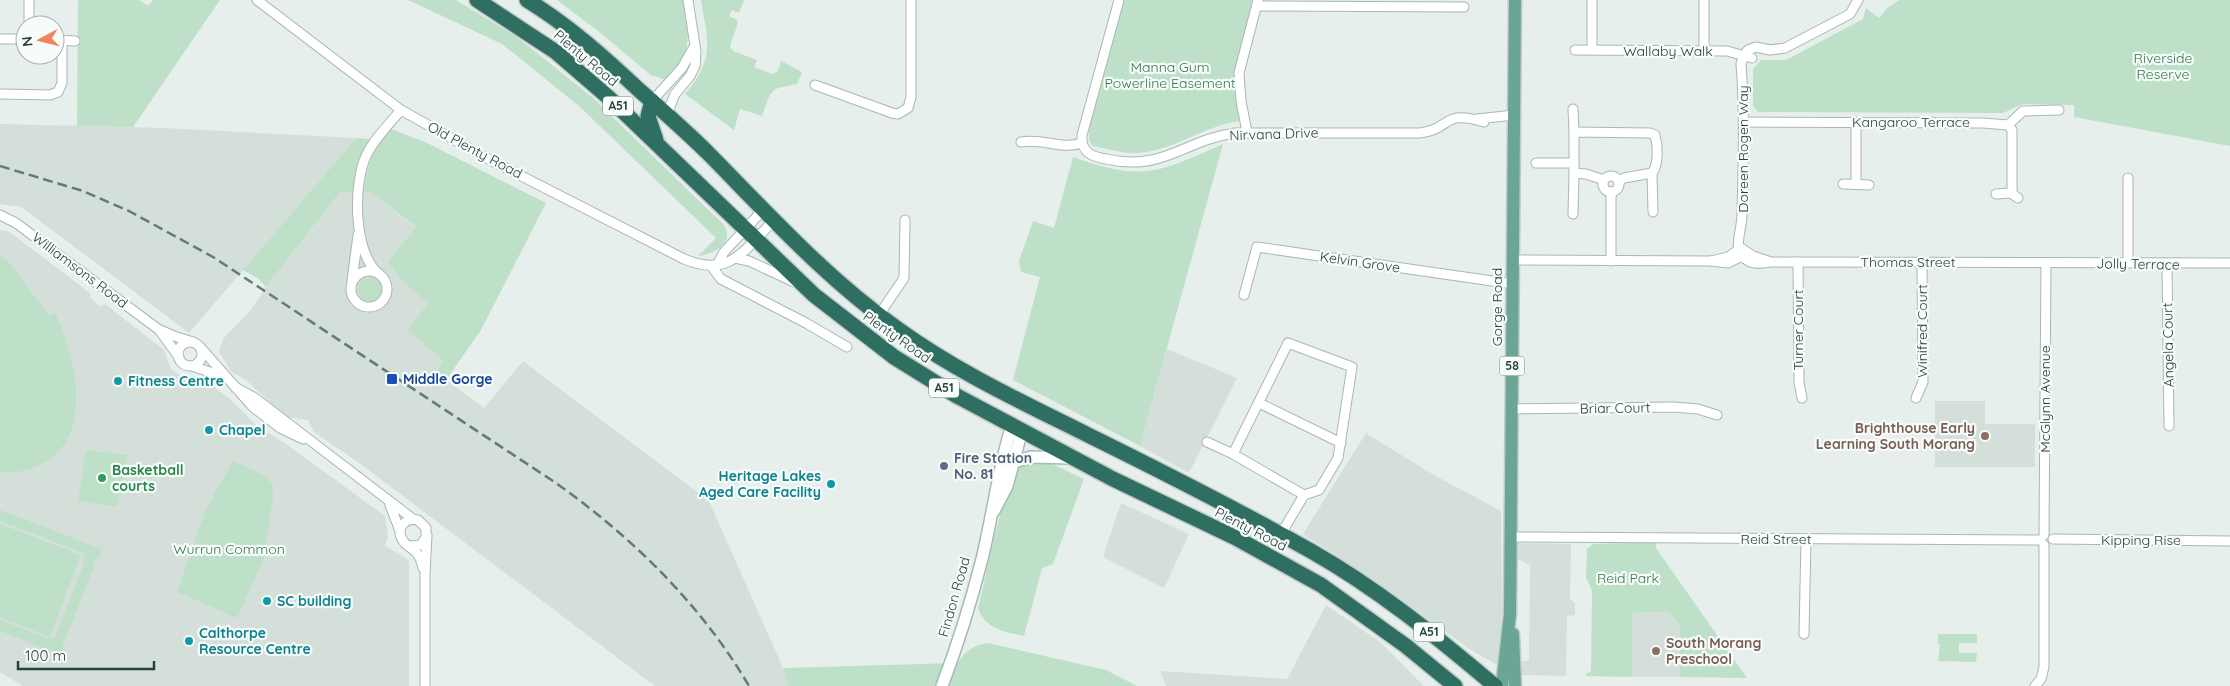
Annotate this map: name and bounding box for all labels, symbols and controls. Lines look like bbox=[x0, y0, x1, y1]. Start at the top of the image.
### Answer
north arrow bbox=[15, 15, 65, 65]
street label: Plenty Road bbox=[550, 26, 622, 90]
text: N bbox=[18, 35, 37, 48]
street label: Wallaby Walk bbox=[1623, 42, 1713, 60]
park label: Riverside Reserve bbox=[2134, 49, 2193, 83]
park label: Manna Gum Powerline Easement bbox=[1105, 58, 1236, 92]
street label: Doreen Rogen Way bbox=[1734, 85, 1752, 213]
road number: A51 bbox=[603, 96, 633, 115]
street label: Kangaroo Terrace bbox=[1852, 113, 1970, 131]
street label: Old Plenty Road bbox=[425, 117, 525, 183]
street label: Nirvana Drive bbox=[1229, 123, 1319, 145]
street label: Williamsons Road bbox=[28, 228, 132, 312]
street label: Kelvin Grove bbox=[1319, 247, 1401, 277]
street label: Thomas Street bbox=[1861, 253, 1956, 271]
street label: Jolly Terrace bbox=[2096, 254, 2180, 274]
street label: Gorge Road bbox=[1488, 268, 1506, 346]
street label: Winifred Court bbox=[1913, 284, 1931, 378]
street label: Turner Court bbox=[1789, 289, 1807, 371]
street label: Angela Court bbox=[2158, 302, 2178, 388]
street label: Plenty Road bbox=[860, 307, 934, 367]
street label: McGlynn Avenue bbox=[2036, 345, 2054, 453]
road number: 58 bbox=[1500, 356, 1524, 376]
place label: Middle Gorge bbox=[403, 370, 492, 388]
place label: Fitness Centre bbox=[128, 372, 224, 390]
marker: Middle Gorge bbox=[385, 372, 399, 386]
marker: Fitness Centre bbox=[112, 375, 124, 387]
road number: A51 bbox=[929, 378, 959, 398]
street label: Briar Court bbox=[1579, 398, 1651, 418]
place label: Brighthouse Early Learning South Morang bbox=[1816, 419, 1975, 453]
place label: Chapel bbox=[219, 421, 266, 439]
marker: Chapel bbox=[203, 424, 215, 436]
marker: Brighthouse Early Learning South Morang bbox=[1979, 430, 1991, 442]
place label: Fire Station No. 81 bbox=[954, 449, 1032, 483]
marker: Fire Station No. 81 bbox=[938, 460, 950, 472]
place label: Basketball courts bbox=[112, 461, 184, 495]
place label: Heritage Lakes Aged Care Facility bbox=[699, 467, 821, 501]
marker: Basketball courts bbox=[96, 472, 108, 484]
marker: Heritage Lakes Aged Care Facility bbox=[825, 478, 837, 490]
street label: Plenty Road bbox=[1212, 503, 1290, 555]
street label: Reid Street bbox=[1741, 530, 1812, 548]
street label: Kipping Rise bbox=[2101, 531, 2181, 549]
park label: Wurrun Common bbox=[173, 540, 285, 558]
street label: Findon Road bbox=[934, 555, 974, 639]
park label: Reid Park bbox=[1597, 569, 1659, 587]
place label: SC building bbox=[277, 592, 351, 610]
marker: SC building bbox=[261, 595, 273, 607]
road number: A51 bbox=[1414, 622, 1444, 642]
place label: Calthorpe Resource Centre bbox=[199, 624, 311, 658]
place label: South Morang Preschool bbox=[1666, 634, 1761, 668]
marker: Calthorpe Resource Centre bbox=[183, 635, 195, 647]
scale bar bbox=[18, 638, 154, 670]
marker: South Morang Preschool bbox=[1650, 645, 1662, 657]
text: 100 m bbox=[25, 646, 66, 665]

